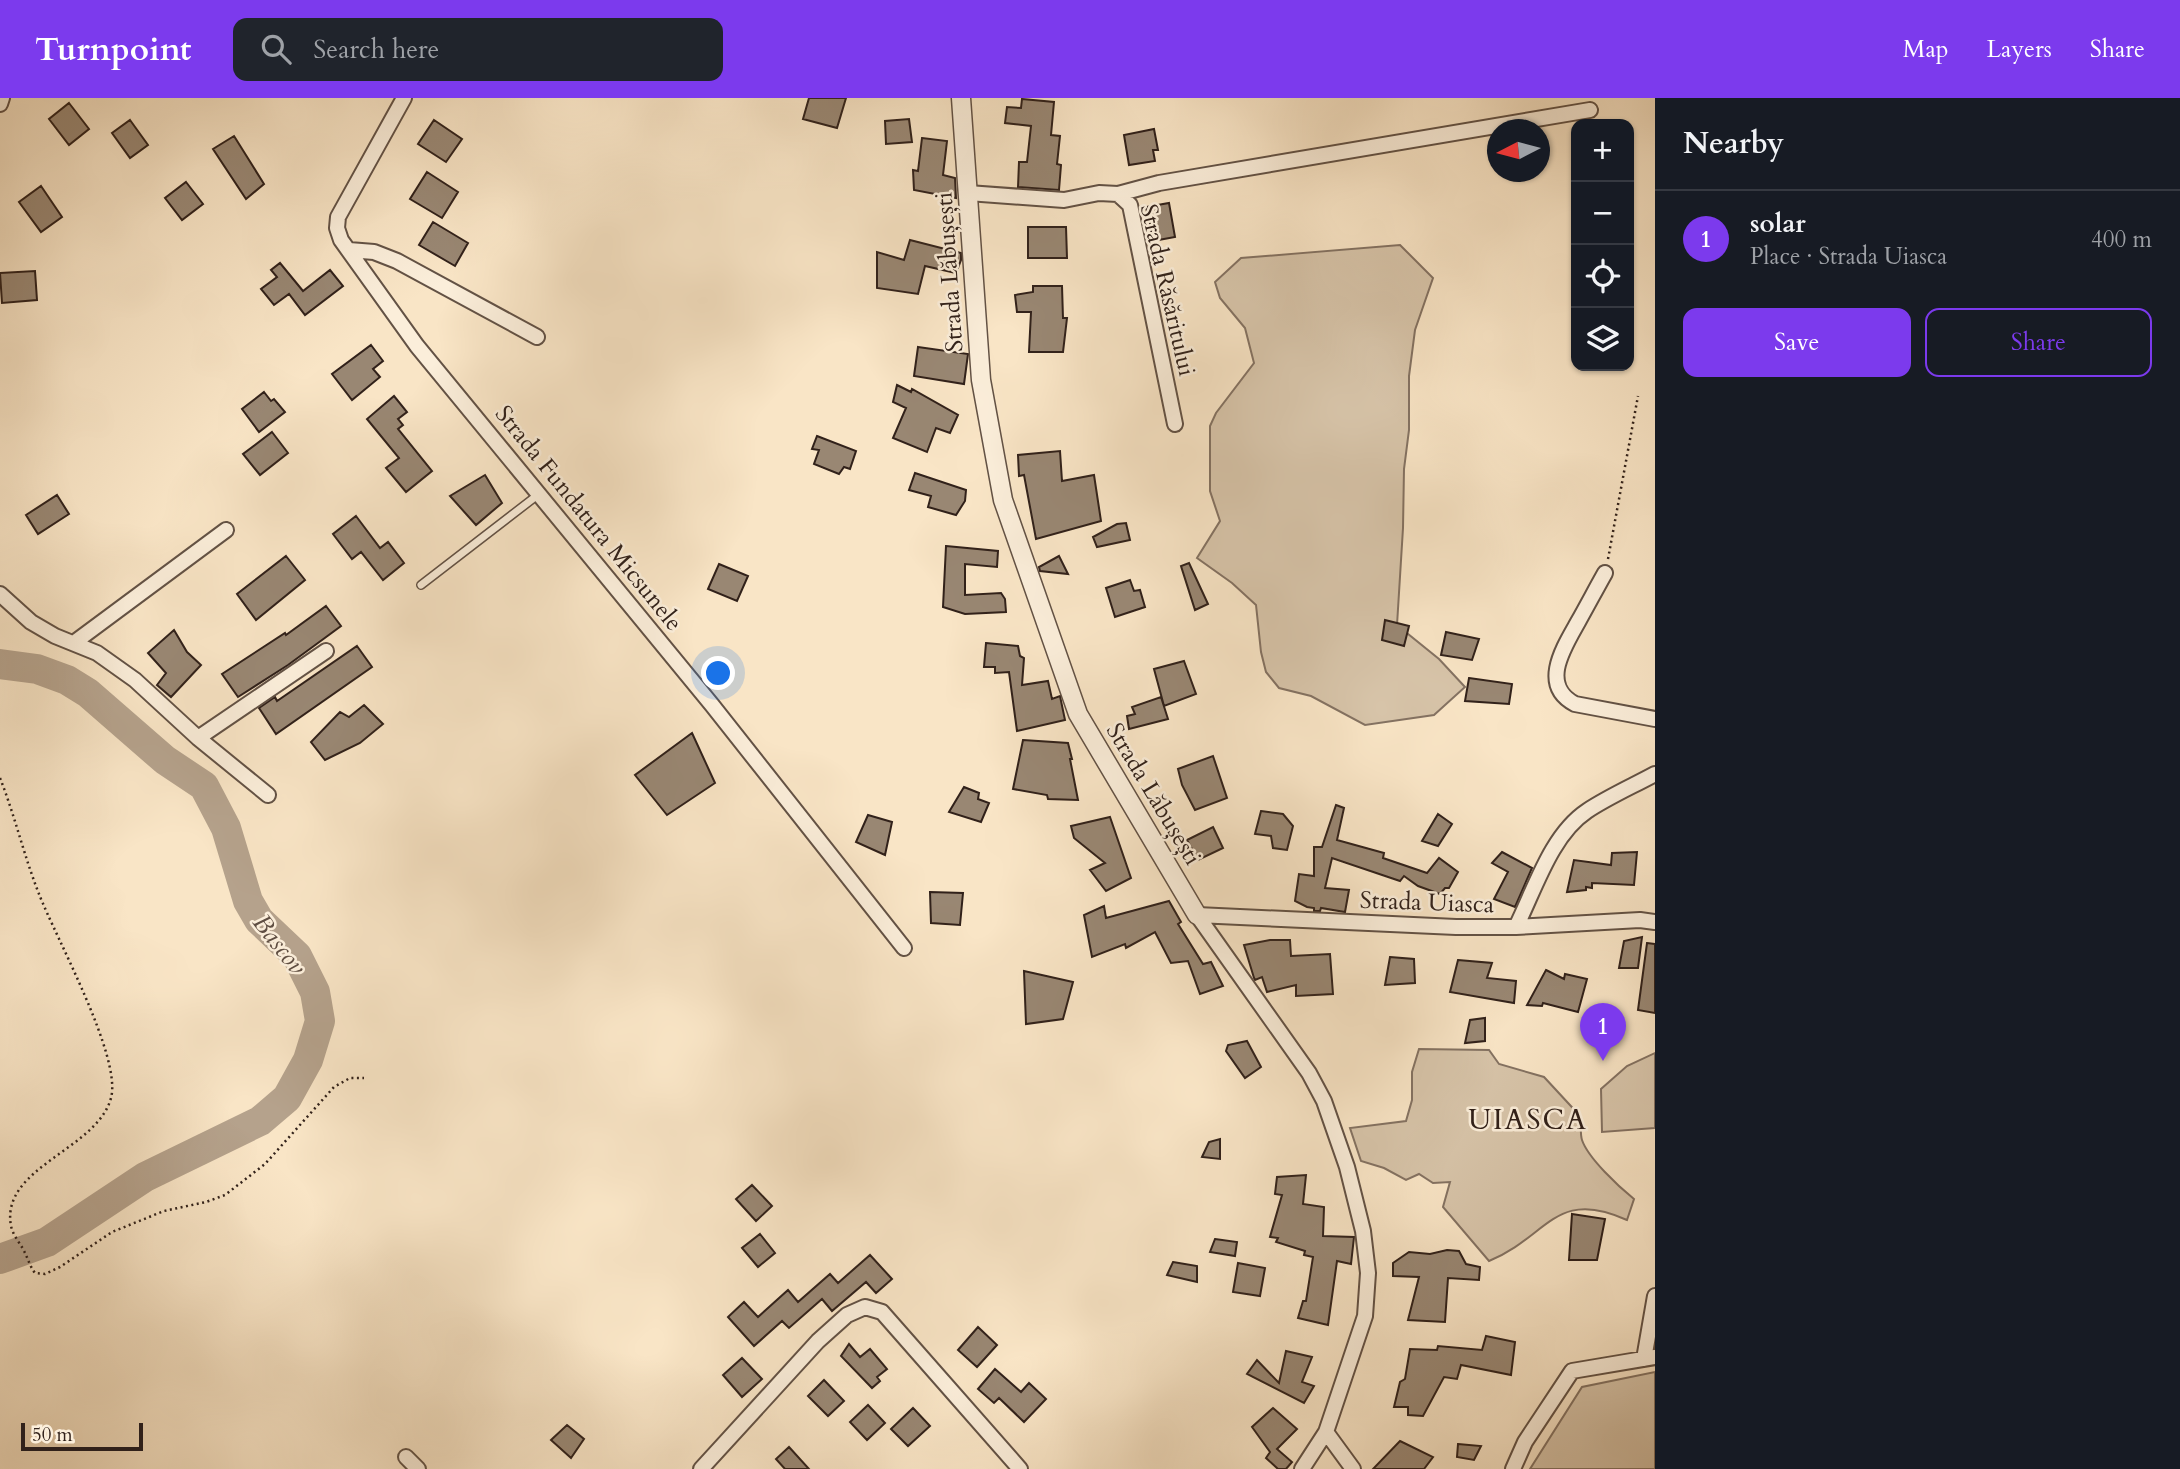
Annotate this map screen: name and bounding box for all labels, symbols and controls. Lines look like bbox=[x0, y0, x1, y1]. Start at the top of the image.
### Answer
search box bbox=[233, 18, 723, 81]
text: Turnpoint bbox=[35, 27, 191, 72]
icon: search bbox=[257, 30, 295, 68]
text: Search here bbox=[313, 32, 439, 67]
text: Map bbox=[1903, 33, 1949, 66]
text: Layers bbox=[1987, 33, 2052, 66]
text: Share bbox=[2090, 33, 2145, 66]
north arrow bbox=[1487, 119, 1550, 182]
map controls bbox=[1571, 119, 1634, 371]
button: + bbox=[1571, 119, 1634, 182]
text: Nearby bbox=[1683, 123, 1784, 164]
button: − bbox=[1571, 182, 1634, 245]
street label: Strada Lăbușești bbox=[927, 191, 972, 353]
street label: Strada Răsăritului bbox=[1132, 201, 1203, 380]
text: solar bbox=[1750, 206, 1806, 241]
text: 1 bbox=[1700, 224, 1712, 255]
text: 400 m bbox=[2091, 224, 2152, 255]
text: Place · Strada Uiasca bbox=[1750, 241, 1947, 272]
button: locate bbox=[1571, 245, 1634, 308]
button: layers bbox=[1571, 308, 1634, 371]
button: Save bbox=[1683, 308, 1911, 377]
button: Share bbox=[1925, 308, 2152, 377]
street label: Strada Fundatura Micsunele bbox=[487, 399, 690, 638]
your location bbox=[701, 656, 735, 690]
street label: Strada Lăbușești bbox=[1098, 717, 1209, 872]
street label: Strada Uiasca bbox=[1359, 884, 1495, 921]
water label: Bascov bbox=[245, 907, 315, 983]
pin: 1 bbox=[1580, 1003, 1626, 1061]
district label: UIASCA bbox=[1468, 1101, 1588, 1139]
scale bar bbox=[21, 1420, 144, 1452]
text: 50 m bbox=[32, 1422, 73, 1448]

